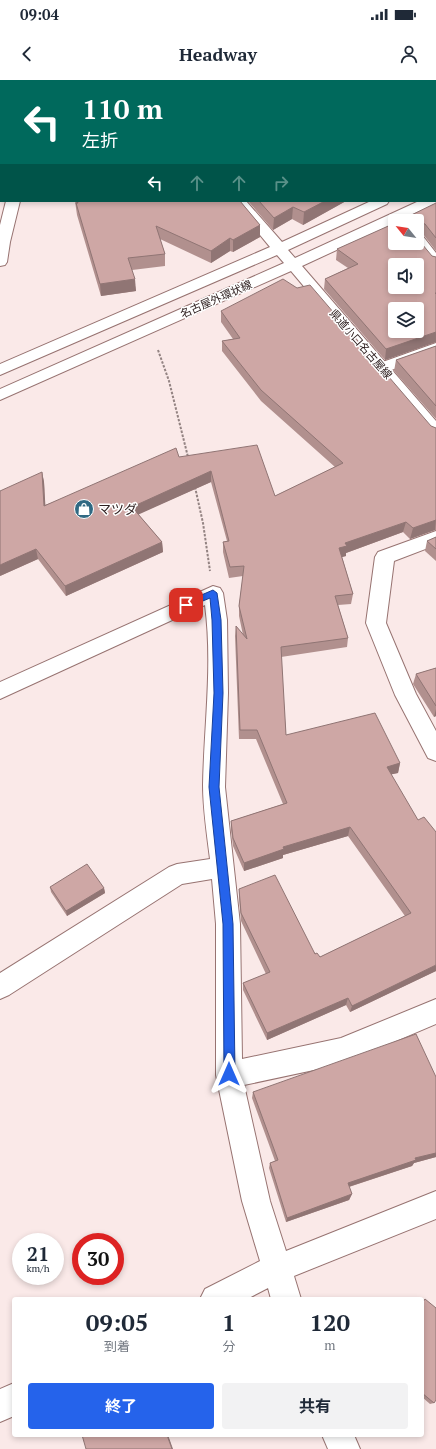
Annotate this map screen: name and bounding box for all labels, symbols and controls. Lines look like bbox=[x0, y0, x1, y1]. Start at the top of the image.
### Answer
text: 09:04 bbox=[20, 4, 59, 24]
text: Headway bbox=[179, 42, 257, 66]
icon: back bbox=[16, 43, 38, 65]
icon: person bbox=[398, 43, 420, 65]
text: 110 m bbox=[82, 90, 163, 127]
icon: left bbox=[16, 96, 68, 148]
text: 左折 bbox=[82, 128, 118, 152]
icon: left bbox=[144, 172, 166, 194]
icon: ahead bbox=[186, 172, 208, 194]
icon: ahead bbox=[228, 172, 250, 194]
icon: right bbox=[270, 172, 292, 194]
north arrow bbox=[388, 214, 424, 250]
map controls bbox=[388, 214, 424, 338]
button: sound bbox=[388, 258, 424, 294]
street label: 名古屋外環状線 bbox=[178, 277, 254, 321]
button: layers bbox=[388, 302, 424, 338]
street label: 県道小口名古屋線 bbox=[327, 306, 395, 382]
shop icon: マツダ bbox=[73, 498, 95, 520]
place label: マツダ bbox=[98, 500, 137, 518]
pin bbox=[169, 588, 203, 622]
icon: arrive bbox=[175, 594, 197, 616]
position arrow bbox=[208, 1053, 250, 1095]
speed limit sign: 30 bbox=[72, 1233, 124, 1285]
text: 21 bbox=[27, 1240, 49, 1267]
text: km/h bbox=[26, 1262, 50, 1275]
text: 09:05 bbox=[86, 1306, 148, 1338]
text: 1 bbox=[222, 1306, 236, 1338]
text: 120 bbox=[309, 1306, 350, 1338]
text: m bbox=[324, 1336, 335, 1354]
text: 到着 bbox=[104, 1337, 130, 1355]
text: 分 bbox=[222, 1337, 235, 1355]
button: 終了 bbox=[28, 1383, 214, 1429]
button: 共有 bbox=[222, 1383, 408, 1429]

